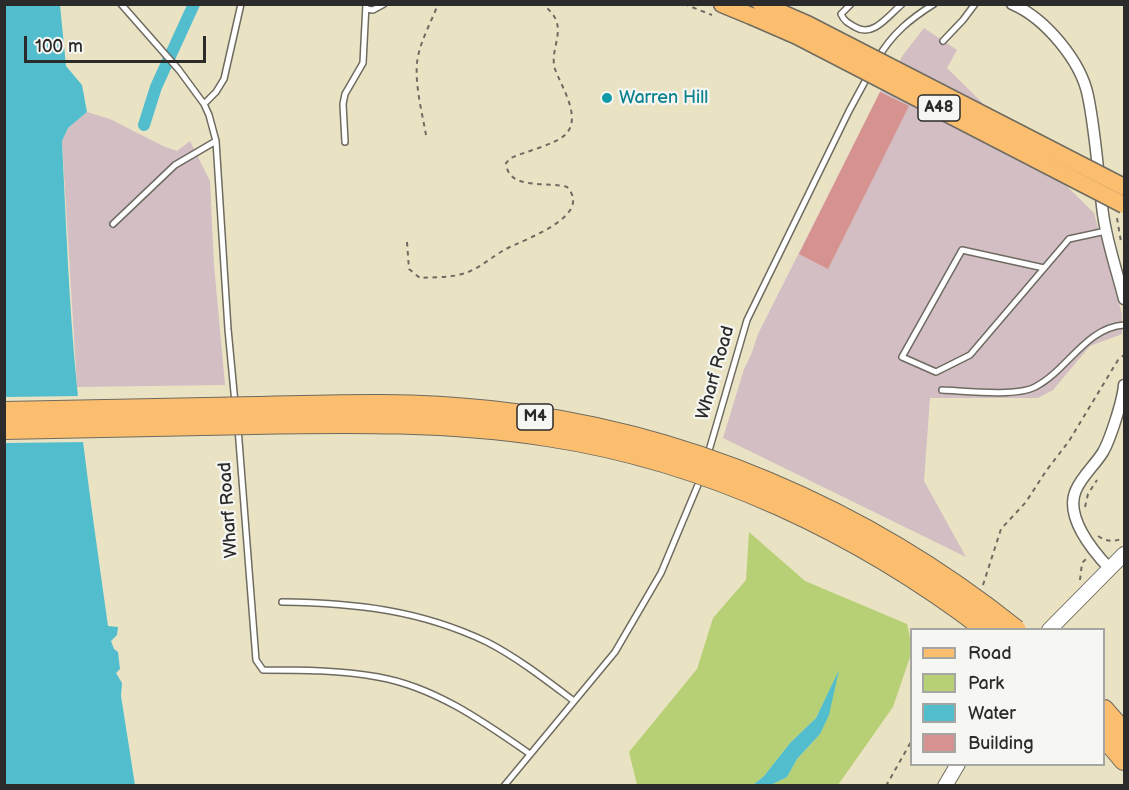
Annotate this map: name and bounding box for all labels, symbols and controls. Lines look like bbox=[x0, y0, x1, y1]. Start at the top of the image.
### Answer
scale bar bbox=[27, 24, 208, 62]
text: 100 m bbox=[35, 36, 83, 57]
place label: Warren Hill bbox=[619, 87, 708, 109]
marker: Warren Hill bbox=[600, 91, 614, 105]
road number: A48 bbox=[918, 95, 960, 121]
street label: Wharf Road bbox=[692, 324, 740, 422]
road number: M4 bbox=[517, 404, 553, 430]
street label: Wharf Road bbox=[215, 461, 243, 559]
legend bbox=[910, 628, 1105, 766]
text: Road bbox=[968, 643, 1012, 664]
text: Park bbox=[968, 673, 1004, 694]
text: Water bbox=[968, 703, 1016, 724]
text: Building bbox=[968, 733, 1034, 754]

